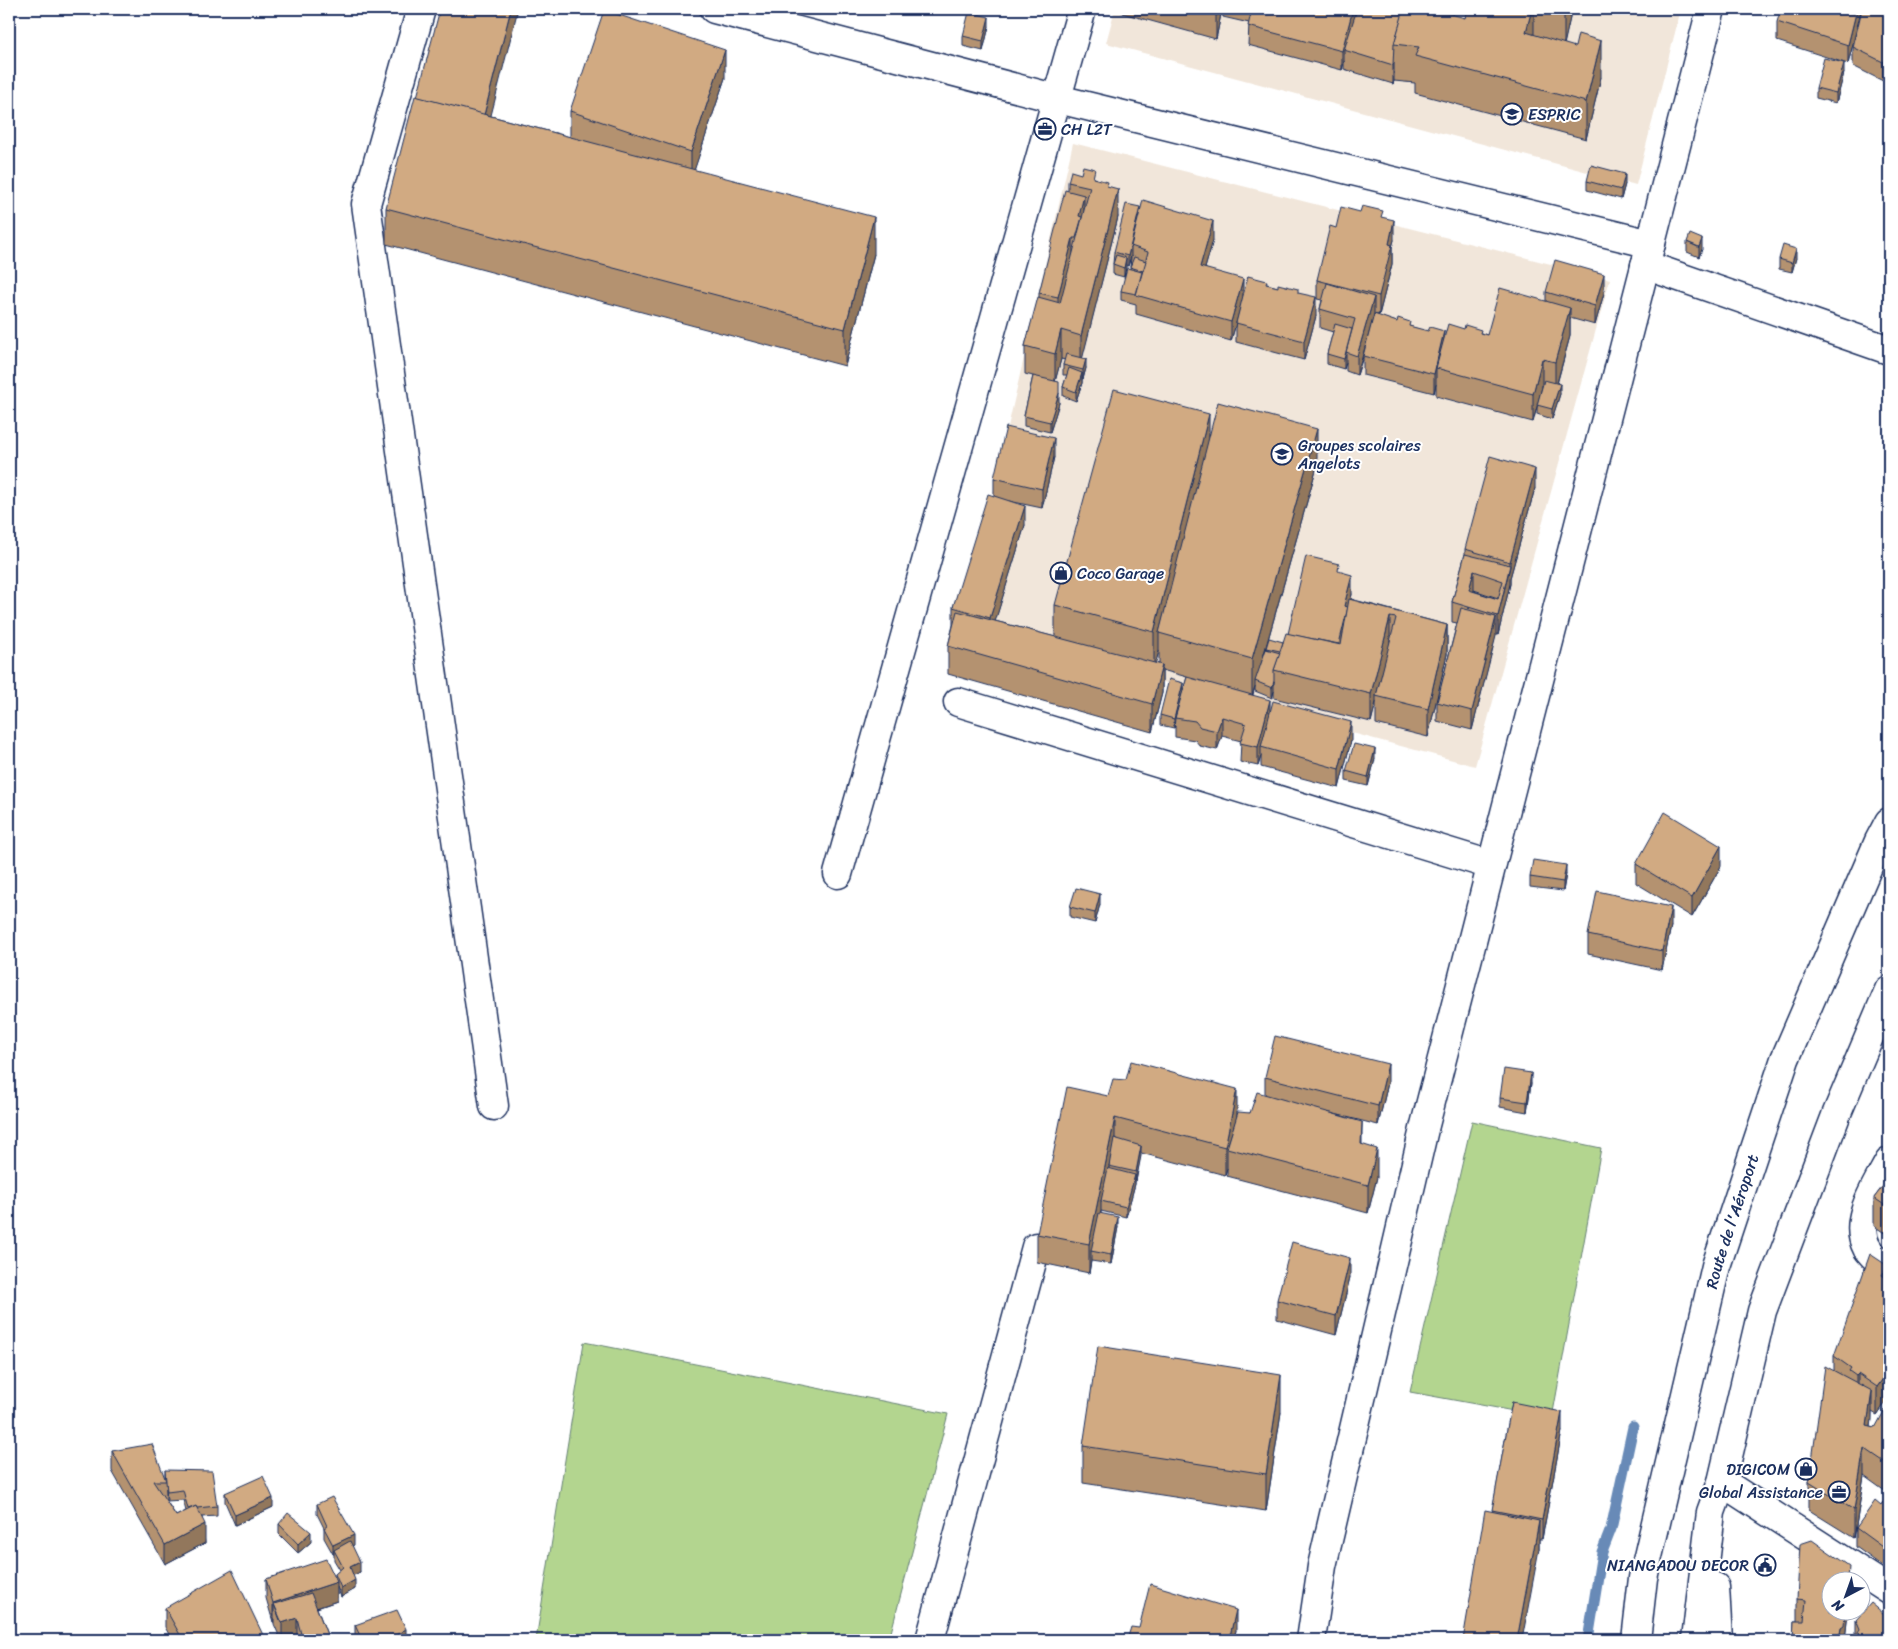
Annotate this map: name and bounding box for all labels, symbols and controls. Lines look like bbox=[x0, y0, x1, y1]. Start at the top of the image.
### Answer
place label: ESPRIC bbox=[1528, 100, 1581, 129]
school or university icon: ESPRIC bbox=[1500, 102, 1524, 126]
place label: CH L2T bbox=[1061, 115, 1113, 144]
office icon: CH L2T bbox=[1033, 117, 1057, 141]
place label: Groupes scolaires Angelots bbox=[1297, 431, 1421, 478]
school or university icon: Groupes scolaires Angelots bbox=[1270, 442, 1294, 466]
place label: Coco Garage bbox=[1077, 559, 1164, 588]
shop icon: Coco Garage bbox=[1049, 561, 1073, 585]
street label: Route de l'Aéroport bbox=[1697, 1150, 1767, 1292]
place label: DIGICOM bbox=[1726, 1455, 1790, 1484]
shop icon: DIGICOM bbox=[1794, 1457, 1818, 1481]
place label: Global Assistance bbox=[1699, 1478, 1823, 1507]
office icon: Global Assistance bbox=[1827, 1480, 1851, 1504]
place label: NIANGADOU DECOR bbox=[1607, 1551, 1749, 1580]
public building icon: NIANGADOU DECOR bbox=[1753, 1553, 1777, 1577]
north arrow bbox=[1820, 1572, 1870, 1622]
text: N bbox=[1826, 1593, 1850, 1619]

